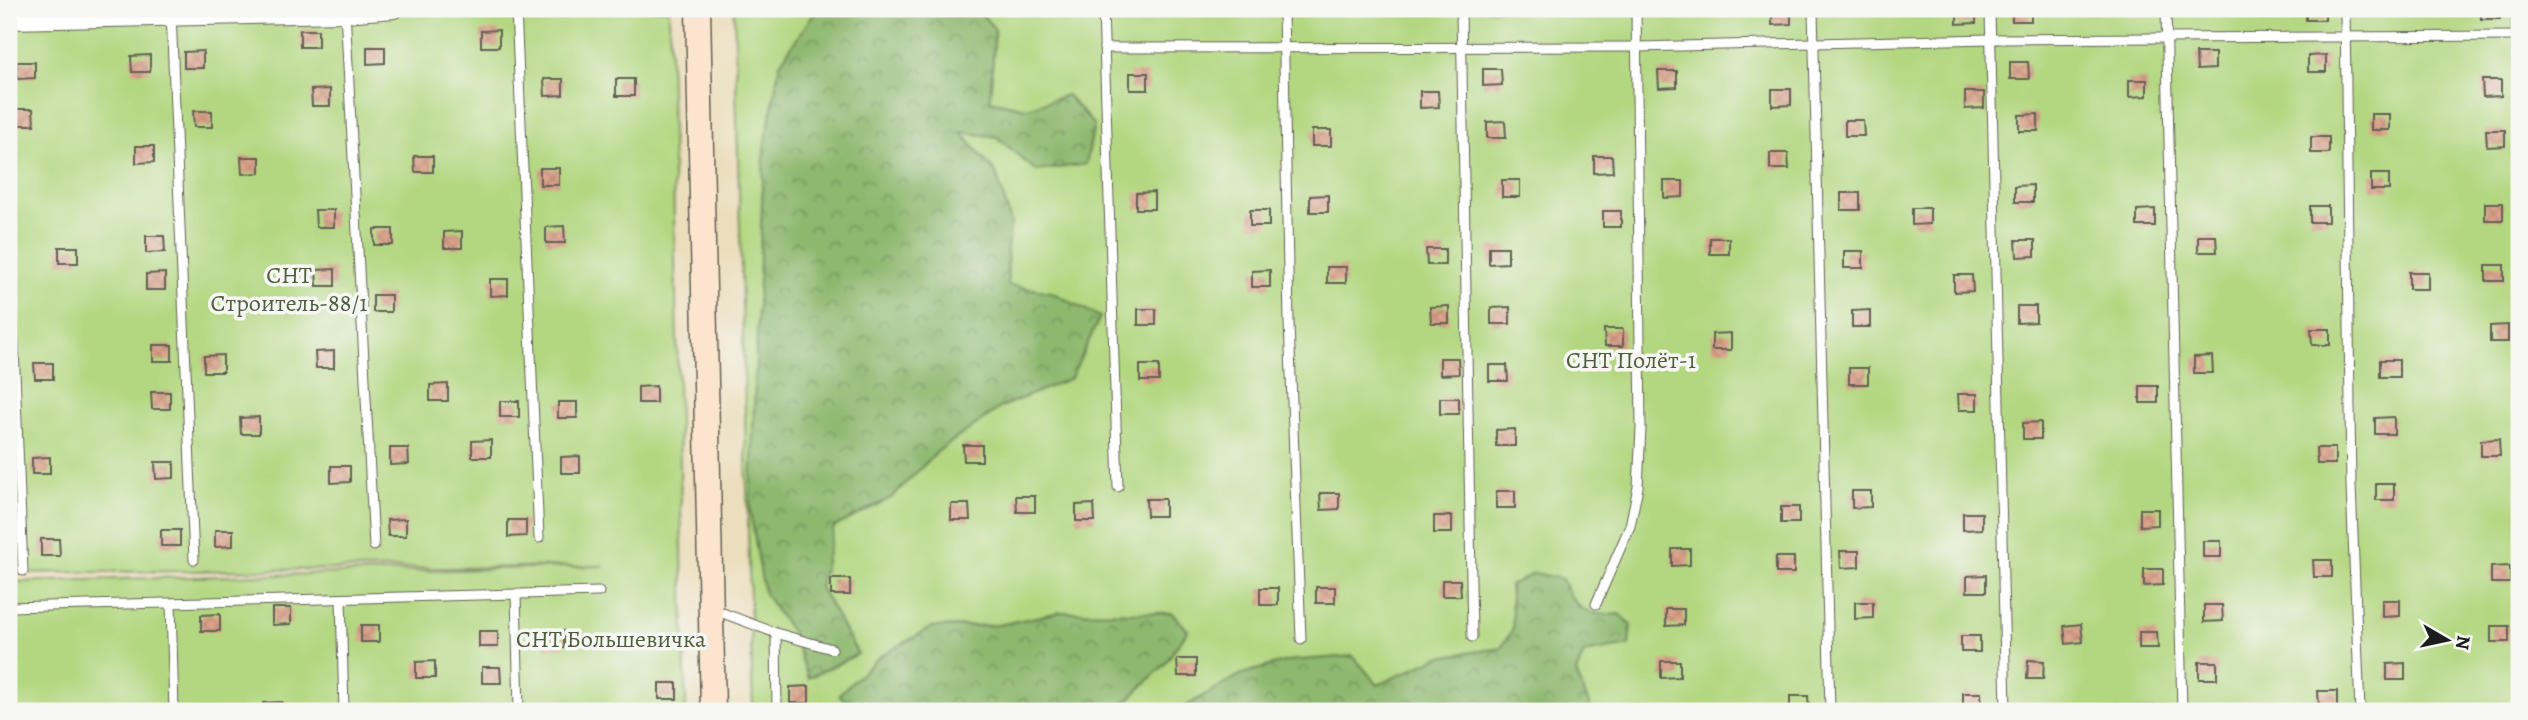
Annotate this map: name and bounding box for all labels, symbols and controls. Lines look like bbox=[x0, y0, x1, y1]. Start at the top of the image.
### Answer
park label: СНТ Строитель-88/1 bbox=[210, 259, 368, 319]
park label: СНТ Полёт-1 bbox=[1566, 344, 1696, 376]
north arrow bbox=[2412, 604, 2482, 674]
park label: СНТ Большевичка bbox=[516, 623, 706, 655]
text: N bbox=[2449, 634, 2477, 652]

